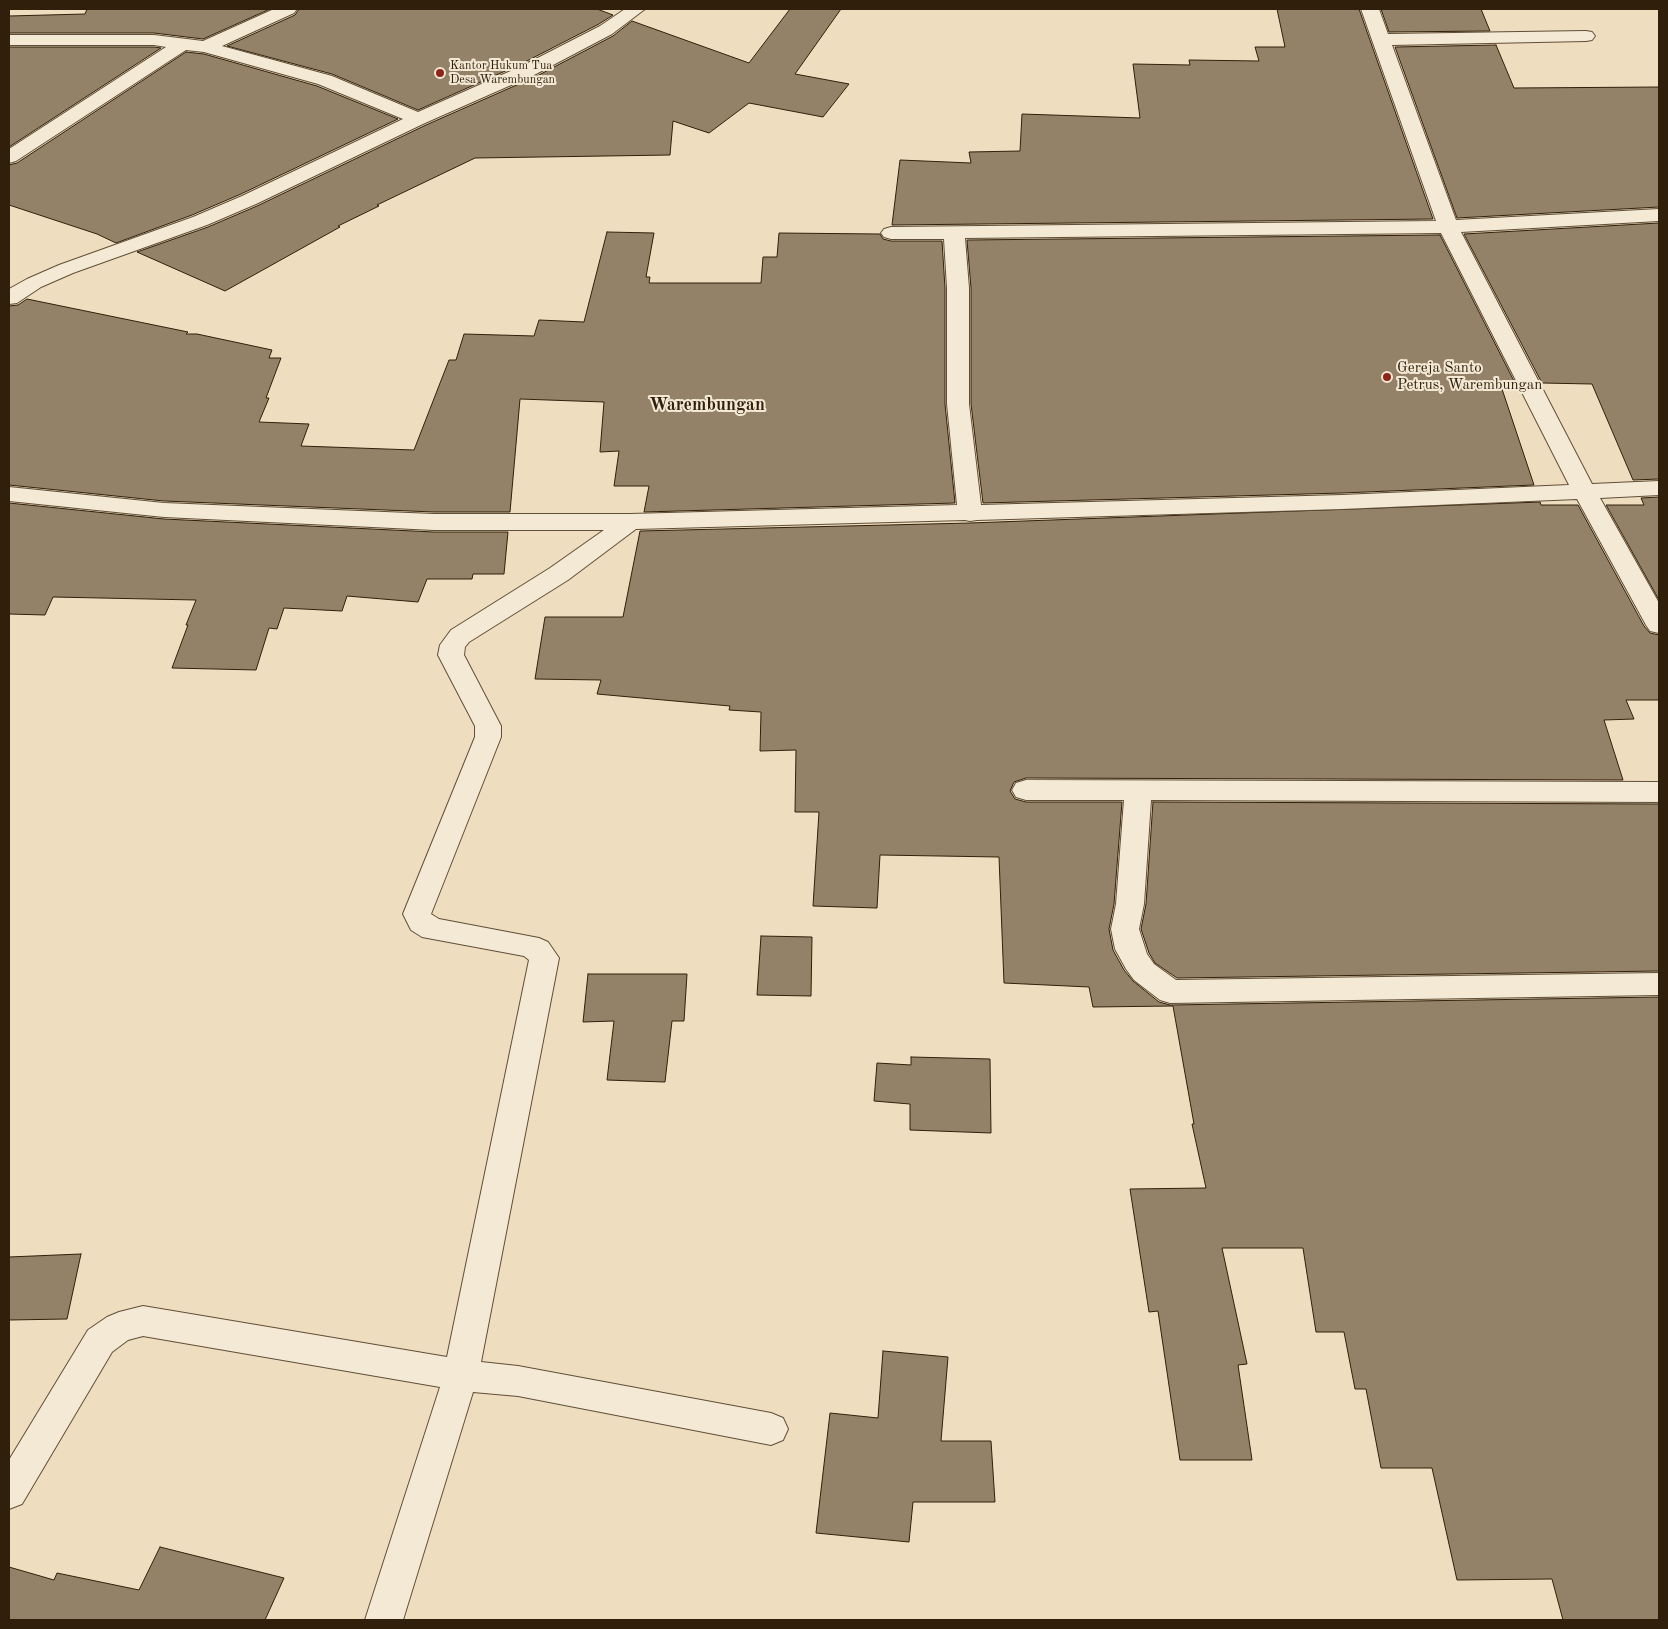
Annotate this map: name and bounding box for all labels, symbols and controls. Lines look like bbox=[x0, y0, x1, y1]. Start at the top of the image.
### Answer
place label: Kantor Hukum Tua Desa Warembungan bbox=[450, 59, 555, 87]
marker: Kantor Hukum Tua Desa Warembungan bbox=[434, 67, 446, 79]
place label: Gereja Santo Petrus, Warembungan bbox=[1397, 359, 1542, 394]
marker: Gereja Santo Petrus, Warembungan bbox=[1381, 371, 1393, 383]
district label: Warembungan bbox=[649, 394, 765, 416]

